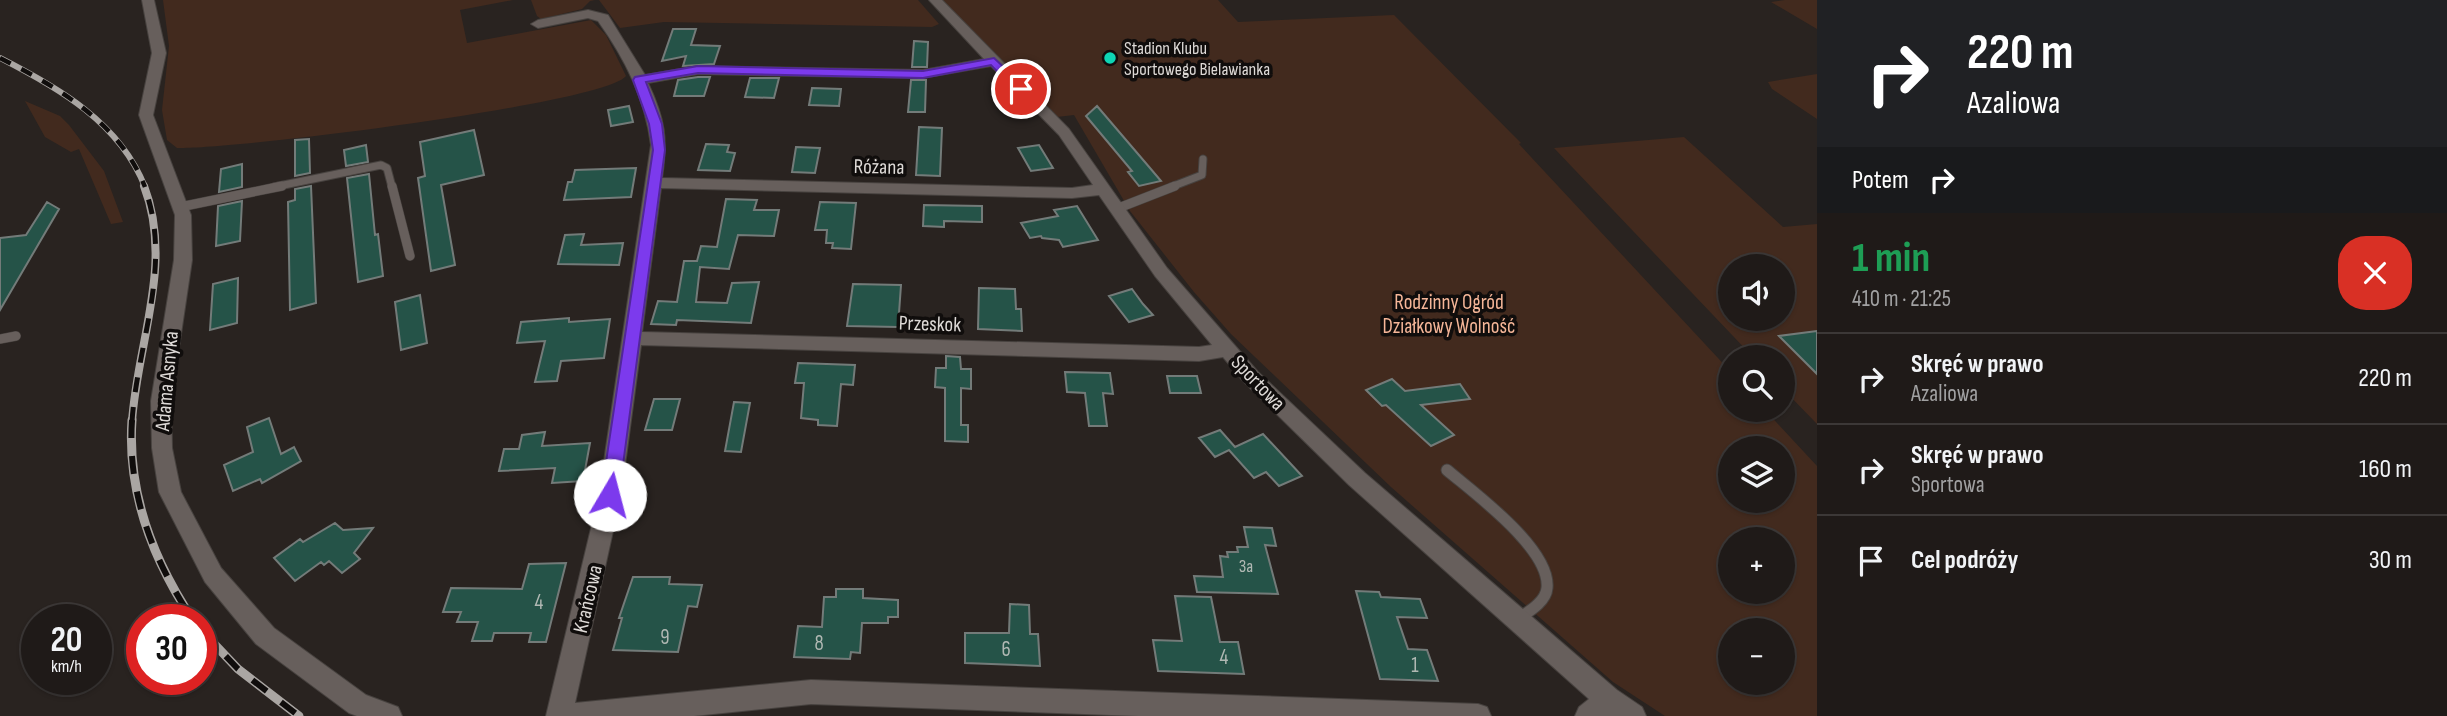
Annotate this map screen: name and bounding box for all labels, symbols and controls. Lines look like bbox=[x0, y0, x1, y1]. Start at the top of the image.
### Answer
text: 220 m bbox=[1967, 24, 2073, 83]
icon: right bbox=[1852, 28, 1943, 119]
place label: Stadion Klubu Sportowego Bielawianka bbox=[1124, 38, 1270, 80]
marker: Stadion Klubu Sportowego Bielawianka bbox=[1102, 50, 1118, 66]
pin bbox=[991, 59, 1051, 119]
icon: arrive bbox=[1002, 70, 1040, 108]
text: Azaliowa bbox=[1967, 84, 2060, 123]
street label: Różana bbox=[853, 154, 905, 180]
icon: right bbox=[1923, 161, 1961, 199]
text: Potem bbox=[1852, 165, 1909, 196]
text: 1 min bbox=[1852, 233, 1930, 284]
button: close bbox=[2338, 236, 2412, 310]
map controls bbox=[1718, 254, 1795, 695]
button: sound bbox=[1718, 254, 1795, 331]
text: 410 m · 21:25 bbox=[1852, 285, 1951, 313]
park label: Rodzinny Ogród Działkowy Wolność bbox=[1383, 290, 1515, 339]
street label: Przeskok bbox=[898, 310, 962, 338]
street label: Adama Asnyka bbox=[150, 330, 184, 433]
button: search bbox=[1718, 345, 1795, 422]
text: Skręć w prawo bbox=[1911, 349, 2044, 380]
street label: Sportowa bbox=[1226, 350, 1290, 416]
icon: right bbox=[1852, 360, 1890, 398]
text: 220 m bbox=[2358, 363, 2412, 394]
text: Azaliowa bbox=[1911, 380, 1978, 408]
button: layers bbox=[1718, 436, 1795, 513]
text: Skręć w prawo bbox=[1911, 440, 2044, 471]
icon: right bbox=[1852, 451, 1890, 489]
text: 160 m bbox=[2359, 454, 2412, 485]
position arrow bbox=[573, 458, 647, 532]
text: Sportowa bbox=[1911, 471, 1985, 499]
button: + bbox=[1718, 527, 1795, 604]
icon: arrive bbox=[1852, 542, 1890, 580]
text: Cel podróży bbox=[1911, 545, 2018, 576]
text: 30 m bbox=[2369, 545, 2412, 576]
house number: 3a bbox=[1239, 556, 1253, 577]
street label: Krańcowa bbox=[568, 563, 608, 635]
house number: 4 bbox=[535, 590, 544, 615]
speed limit sign: 30 bbox=[126, 604, 217, 695]
button: − bbox=[1718, 618, 1795, 695]
text: 20 bbox=[51, 619, 83, 662]
house number: 9 bbox=[660, 625, 670, 650]
house number: 8 bbox=[814, 631, 824, 656]
house number: 6 bbox=[1001, 637, 1011, 662]
house number: 4 bbox=[1220, 645, 1229, 670]
house number: 1 bbox=[1411, 653, 1419, 678]
text: km/h bbox=[51, 656, 82, 677]

